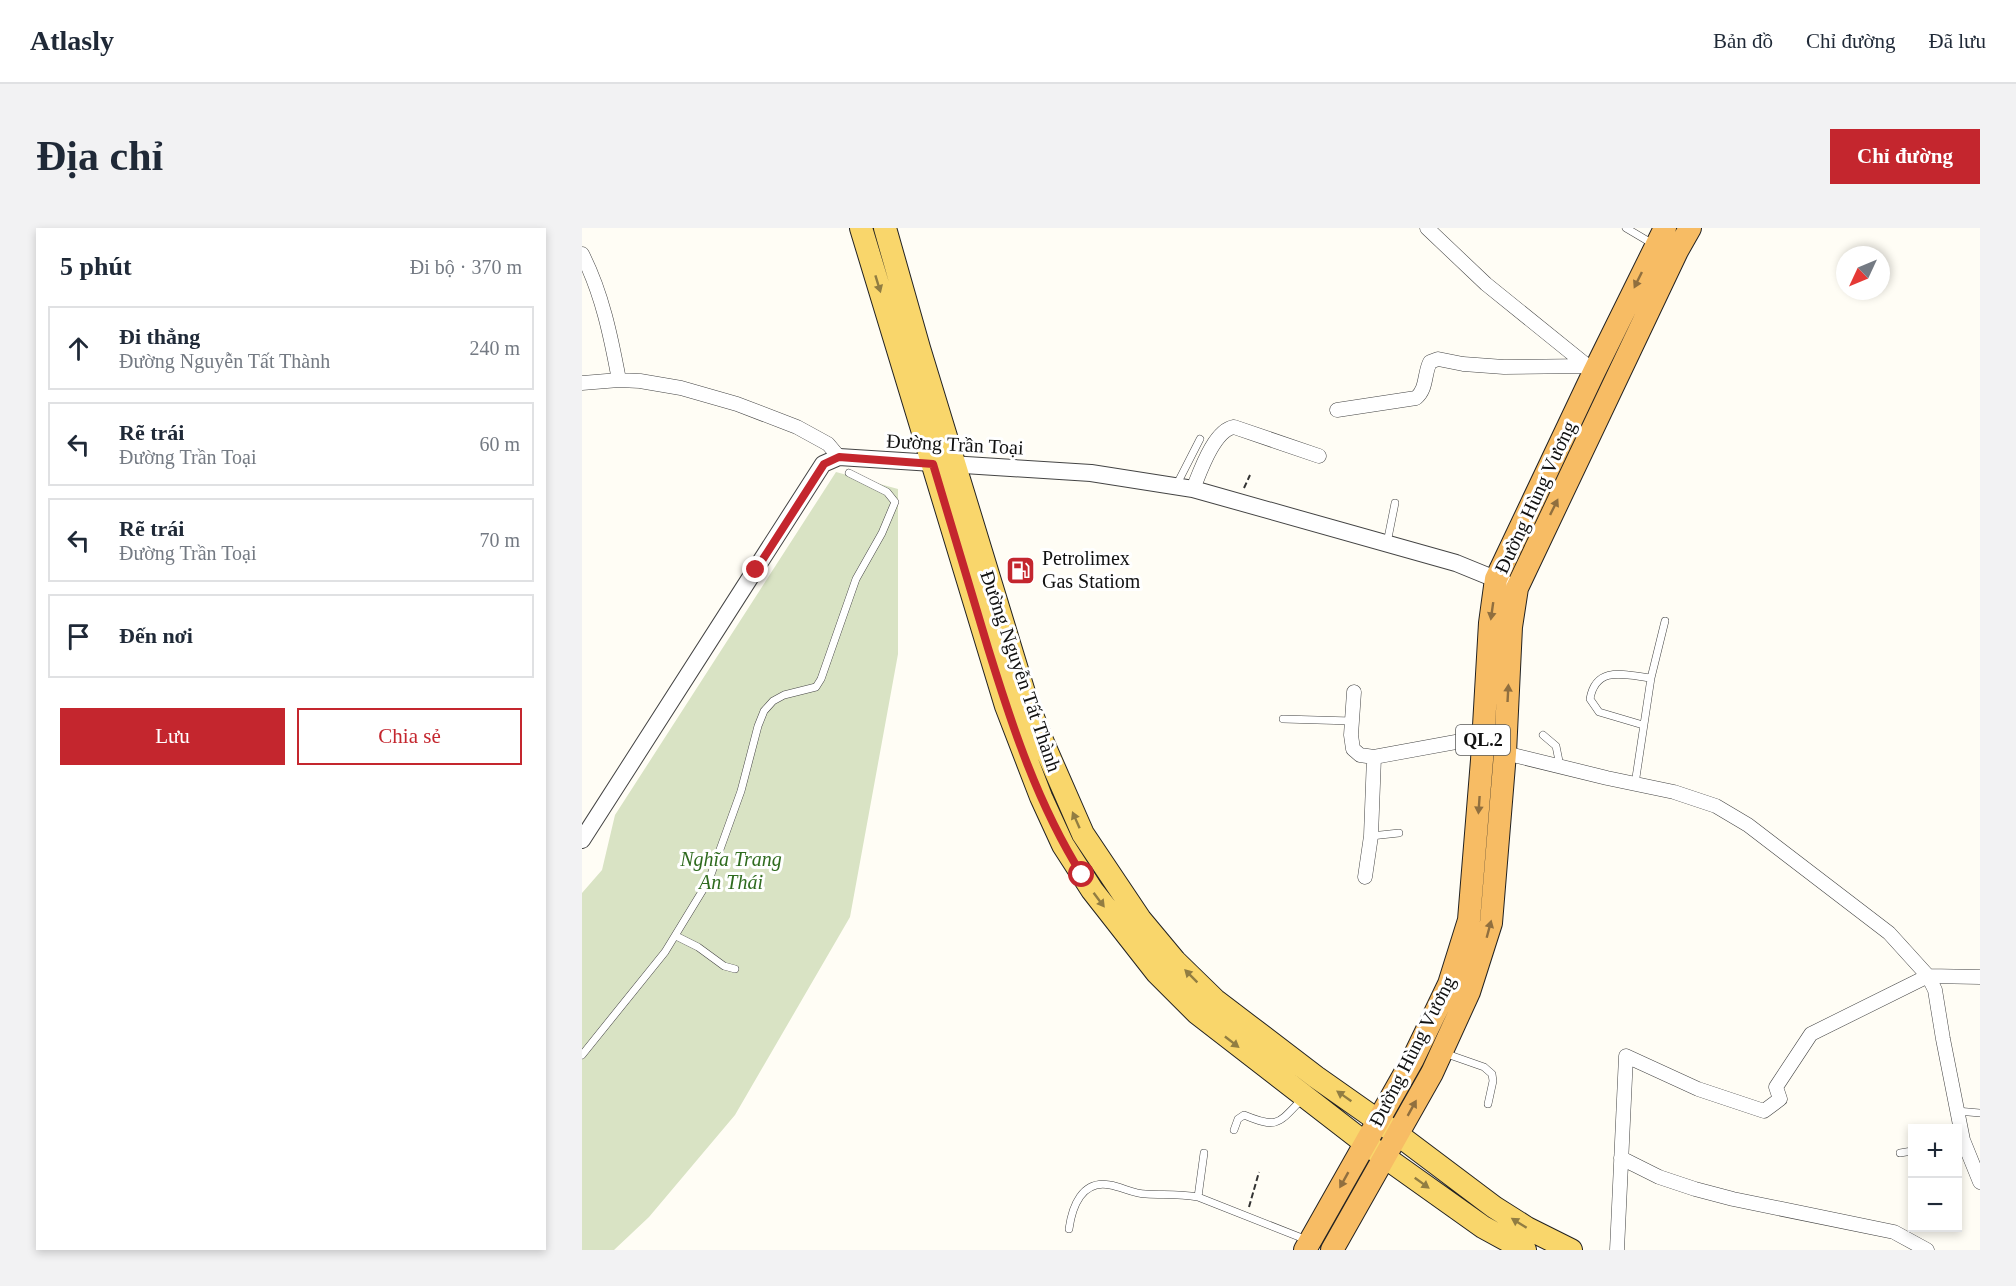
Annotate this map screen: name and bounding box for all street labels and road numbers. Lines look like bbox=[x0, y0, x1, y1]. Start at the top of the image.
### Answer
street label: Đường Hùng Vương bbox=[1490, 417, 1581, 577]
street label: Đường Trần Toại bbox=[886, 429, 1025, 460]
street label: Đường Nguyễn Tất Thành bbox=[975, 568, 1066, 775]
road number: QL.2 bbox=[1456, 725, 1510, 755]
street label: Đường Hùng Vương bbox=[1365, 972, 1460, 1130]

